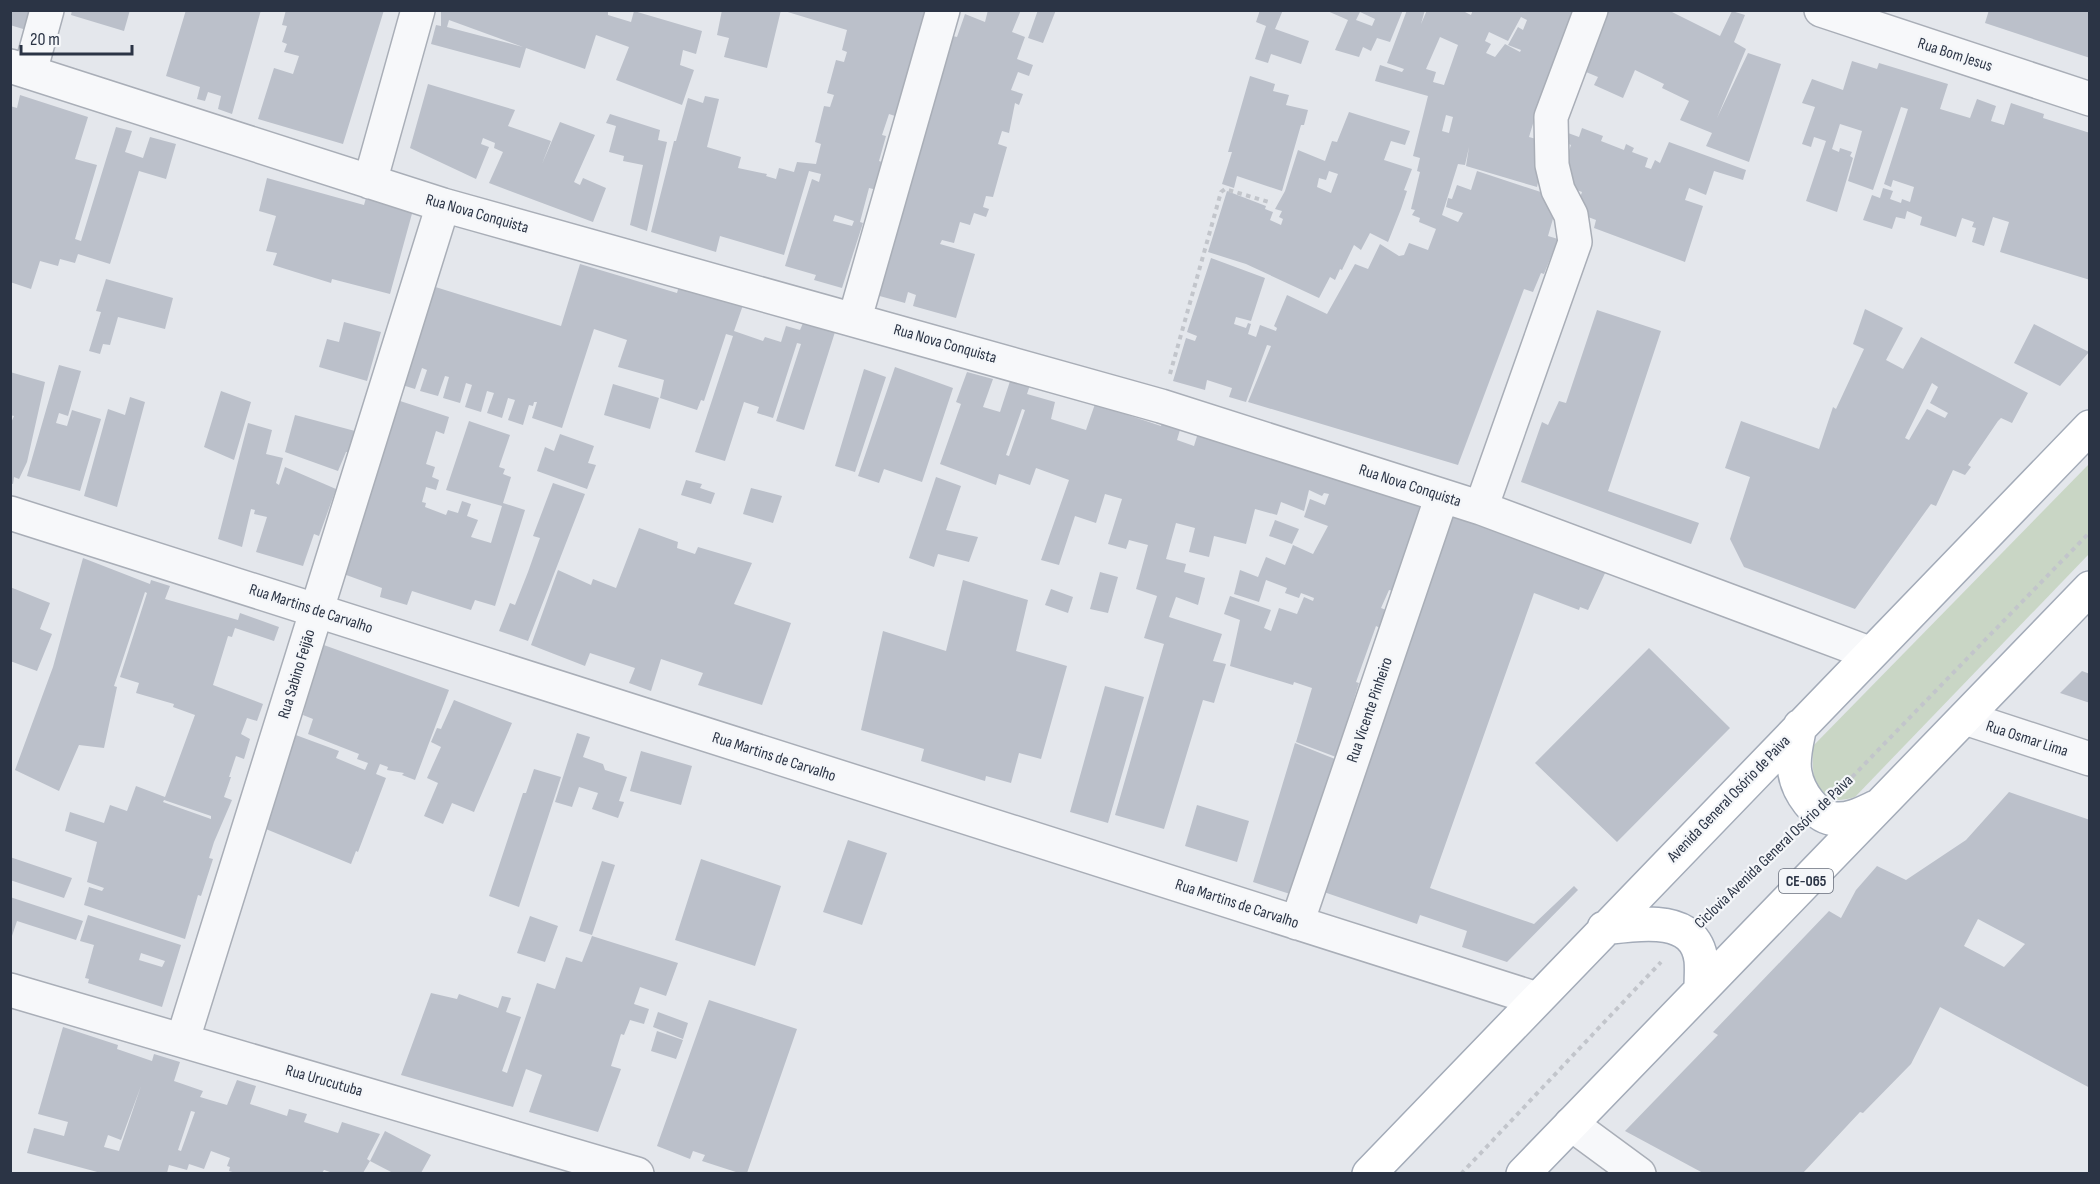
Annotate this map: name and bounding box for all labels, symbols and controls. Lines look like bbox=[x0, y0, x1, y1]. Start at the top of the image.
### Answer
scale bar bbox=[21, 18, 132, 56]
text: 20 m bbox=[30, 29, 60, 50]
street label: Rua Bom Jesus bbox=[1915, 34, 1995, 76]
street label: Rua Nova Conquista bbox=[423, 190, 531, 238]
street label: Rua Nova Conquista bbox=[891, 320, 999, 368]
street label: Rua Nova Conquista bbox=[1357, 461, 1463, 511]
street label: Rua Martins de Carvalho bbox=[247, 580, 375, 638]
street label: Rua Sabino Feijão bbox=[274, 627, 320, 721]
street label: Rua Vicente Pinheiro bbox=[1343, 655, 1397, 765]
street label: Rua Osmar Lima bbox=[1983, 717, 2071, 761]
street label: Rua Martins de Carvalho bbox=[710, 728, 838, 786]
street label: Avenida General Osório de Paiva bbox=[1663, 732, 1794, 867]
street label: Ciclovia Avenida General Osório de Paiva bbox=[1691, 771, 1857, 933]
road number: CE-065 bbox=[1779, 869, 1833, 893]
street label: Rua Martins de Carvalho bbox=[1173, 875, 1301, 933]
street label: Rua Urucutuba bbox=[283, 1061, 365, 1101]

